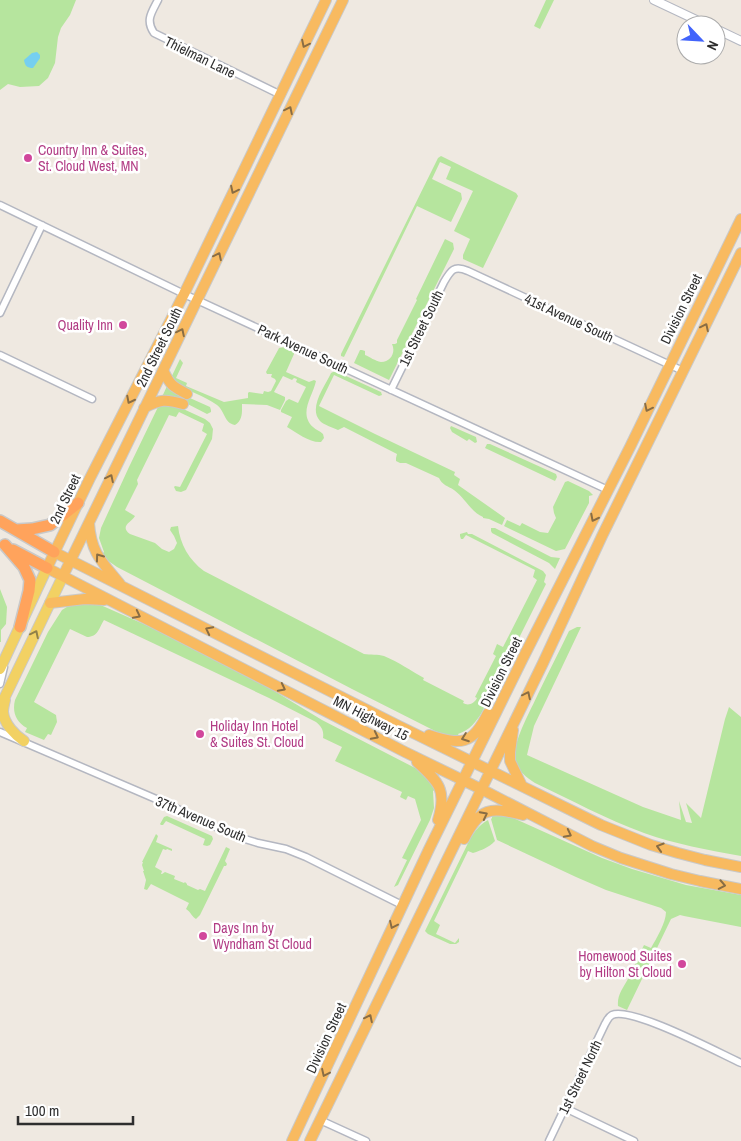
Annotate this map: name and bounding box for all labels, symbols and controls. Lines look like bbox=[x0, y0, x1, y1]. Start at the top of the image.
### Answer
north arrow bbox=[676, 15, 726, 65]
street label: Thielman Lane bbox=[162, 32, 238, 82]
text: N bbox=[703, 38, 723, 53]
one-way arrow bbox=[301, 39, 311, 48]
one-way arrow bbox=[283, 106, 294, 115]
place label: Country Inn & Suites, St. Cloud West, MN bbox=[38, 141, 147, 175]
marker: Country Inn & Suites, St. Cloud West, MN bbox=[22, 152, 34, 164]
one-way arrow bbox=[230, 185, 240, 194]
one-way arrow bbox=[212, 252, 223, 261]
street label: Division Street bbox=[656, 271, 706, 347]
street label: 1st Street South bbox=[395, 287, 447, 369]
street label: 41st Avenue South bbox=[522, 290, 616, 346]
street label: 2nd Street South bbox=[132, 304, 186, 390]
place label: Quality Inn bbox=[57, 316, 113, 334]
marker: Quality Inn bbox=[117, 319, 129, 331]
street label: Park Avenue South bbox=[255, 320, 351, 378]
one-way arrow bbox=[698, 323, 709, 332]
one-way arrow bbox=[175, 328, 186, 337]
one-way arrow bbox=[126, 394, 136, 403]
one-way arrow bbox=[644, 403, 654, 412]
street label: 2nd Street bbox=[46, 471, 84, 527]
one-way arrow bbox=[104, 474, 114, 483]
one-way arrow bbox=[590, 513, 600, 522]
one-way arrow bbox=[96, 553, 105, 563]
one-way arrow bbox=[132, 609, 141, 619]
one-way arrow bbox=[205, 626, 214, 636]
one-way arrow bbox=[29, 630, 39, 639]
street label: Division Street bbox=[476, 634, 526, 710]
one-way arrow bbox=[276, 682, 285, 692]
street label: MN Highway 15 bbox=[331, 691, 411, 745]
one-way arrow bbox=[521, 692, 531, 701]
place label: Holiday Inn Hotel & Suites St. Cloud bbox=[210, 717, 304, 751]
marker: Holiday Inn Hotel & Suites St. Cloud bbox=[194, 728, 206, 740]
one-way arrow bbox=[369, 730, 378, 740]
one-way arrow bbox=[461, 732, 470, 742]
street label: 37th Avenue South bbox=[153, 792, 249, 846]
one-way arrow bbox=[479, 811, 488, 821]
one-way arrow bbox=[563, 828, 572, 838]
one-way arrow bbox=[656, 843, 664, 853]
one-way arrow bbox=[717, 880, 726, 890]
place label: Days Inn by Wyndham St Cloud bbox=[213, 919, 312, 953]
one-way arrow bbox=[389, 920, 399, 929]
marker: Days Inn by Wyndham St Cloud bbox=[197, 930, 209, 942]
place label: Homewood Suites by Hilton St Cloud bbox=[578, 947, 672, 981]
marker: Homewood Suites by Hilton St Cloud bbox=[676, 958, 688, 970]
street label: Division Street bbox=[302, 1000, 350, 1076]
one-way arrow bbox=[363, 1015, 373, 1024]
street label: 1st Street North bbox=[554, 1037, 606, 1117]
one-way arrow bbox=[321, 1067, 331, 1076]
scale bar bbox=[18, 1094, 132, 1126]
text: 100 m bbox=[25, 1100, 59, 1121]

